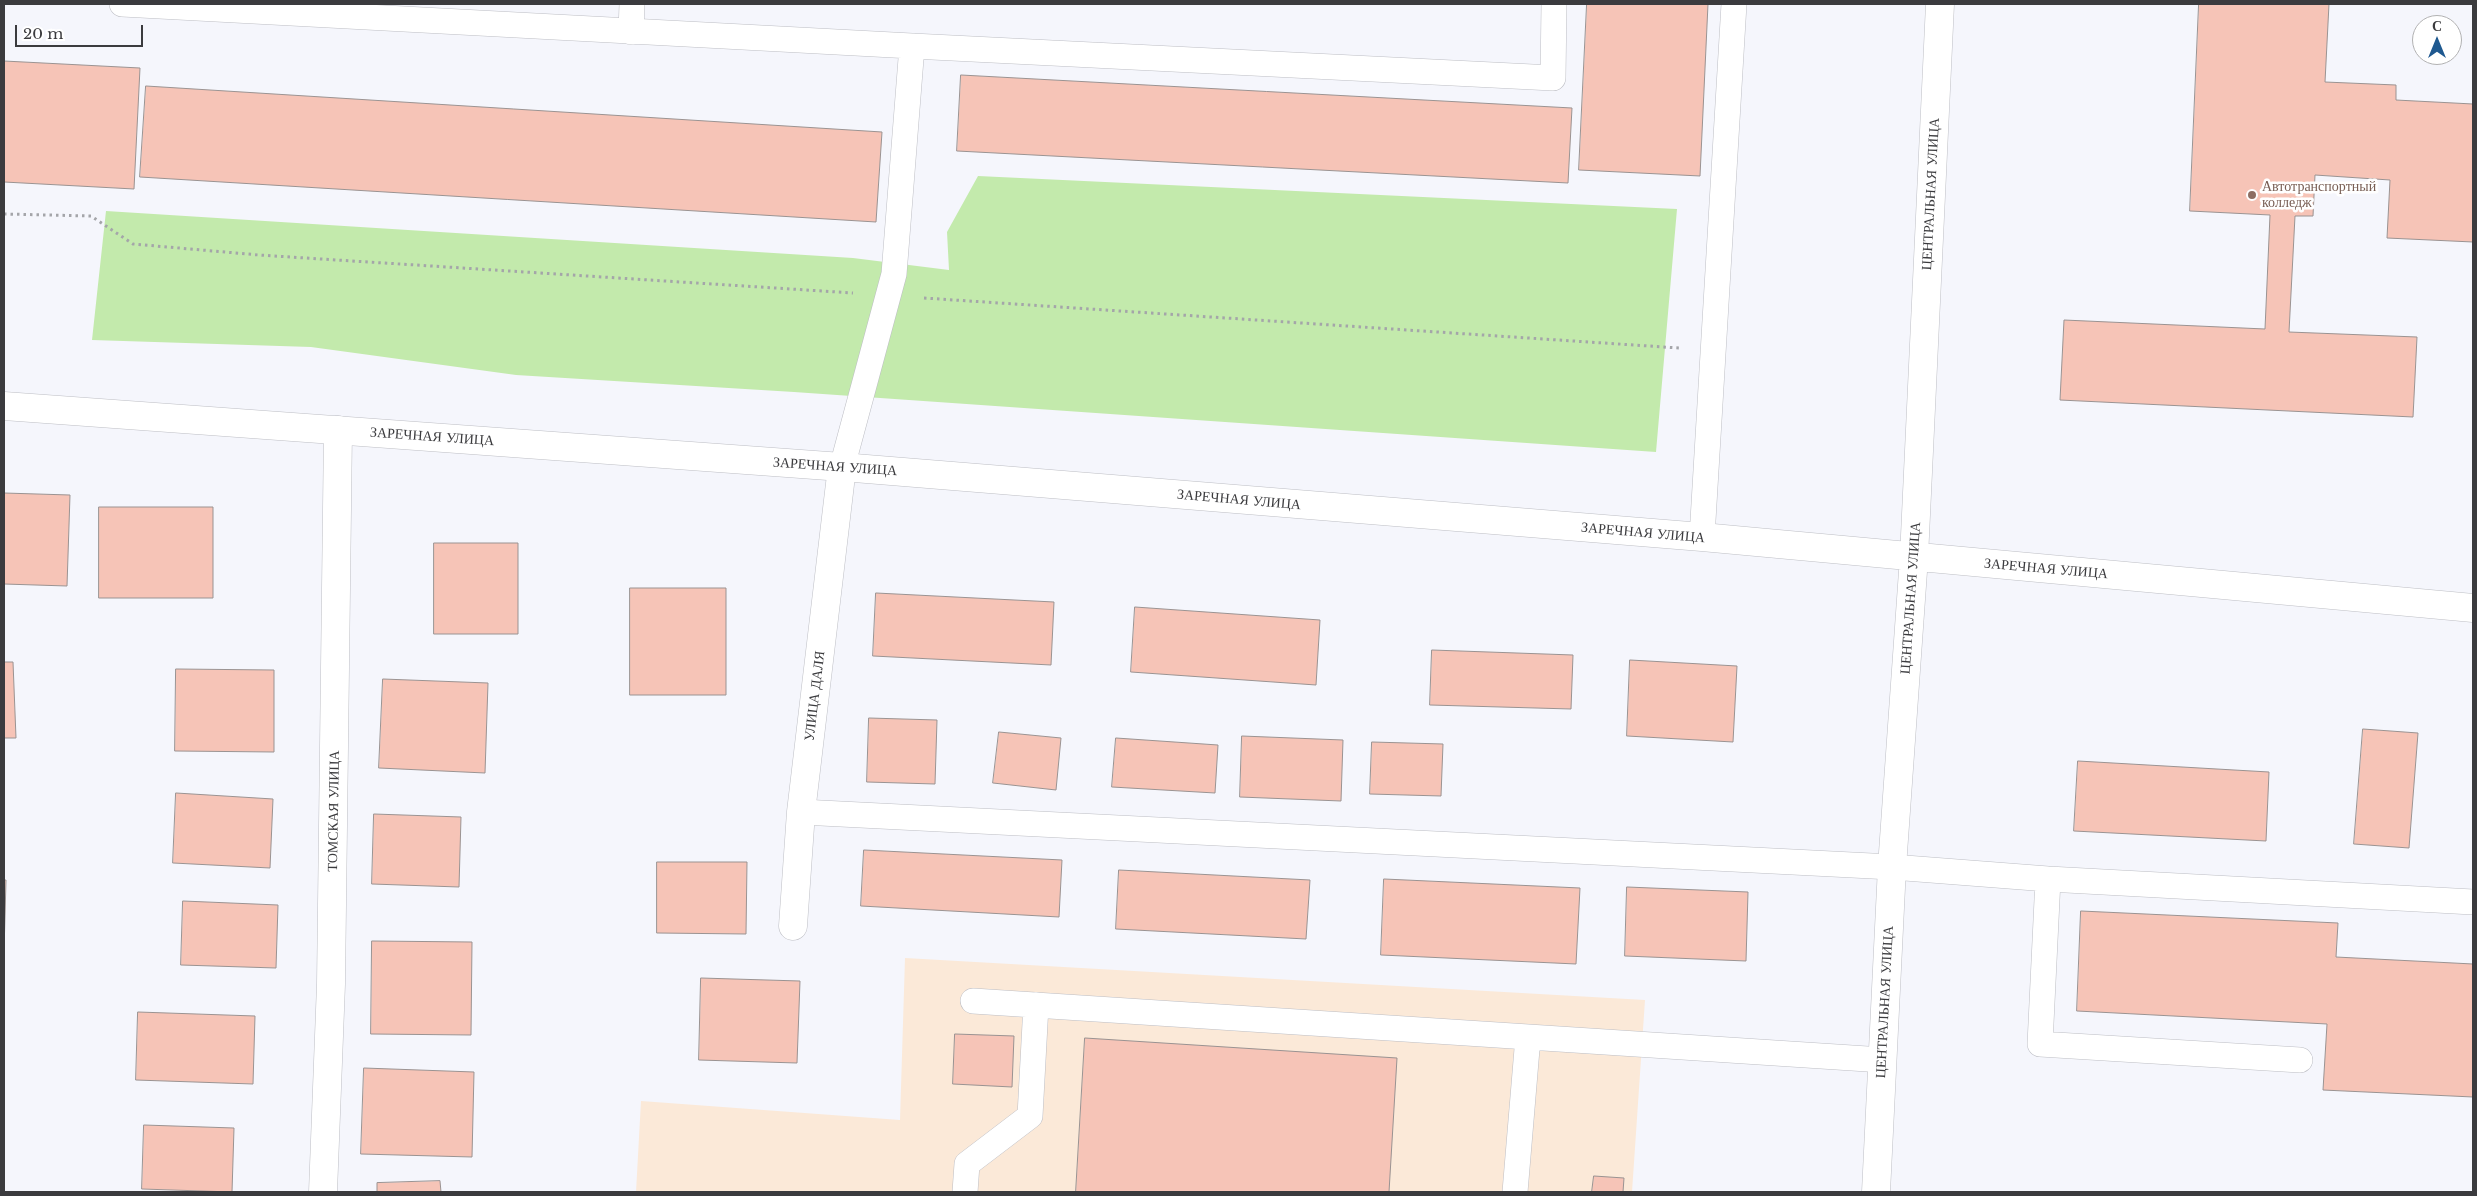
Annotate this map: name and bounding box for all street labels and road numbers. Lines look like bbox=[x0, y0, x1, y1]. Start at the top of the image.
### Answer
street label: ЦЕНТРАЛЬНАЯ УЛИЦА bbox=[1919, 117, 1943, 271]
street label: ЗАРЕЧНАЯ УЛИЦА bbox=[369, 424, 495, 450]
street label: ЗАРЕЧНАЯ УЛИЦА bbox=[772, 454, 898, 480]
street label: ЗАРЕЧНАЯ УЛИЦА bbox=[1176, 486, 1302, 514]
street label: ЗАРЕЧНАЯ УЛИЦА bbox=[1580, 519, 1706, 547]
street label: ЦЕНТРАЛЬНАЯ УЛИЦА bbox=[1897, 521, 1925, 675]
street label: ЗАРЕЧНАЯ УЛИЦА bbox=[1983, 555, 2109, 583]
street label: УЛИЦА ДАЛЯ bbox=[801, 650, 829, 742]
street label: ТОМСКАЯ УЛИЦА bbox=[325, 750, 343, 872]
street label: ЦЕНТРАЛЬНАЯ УЛИЦА bbox=[1873, 925, 1897, 1079]

